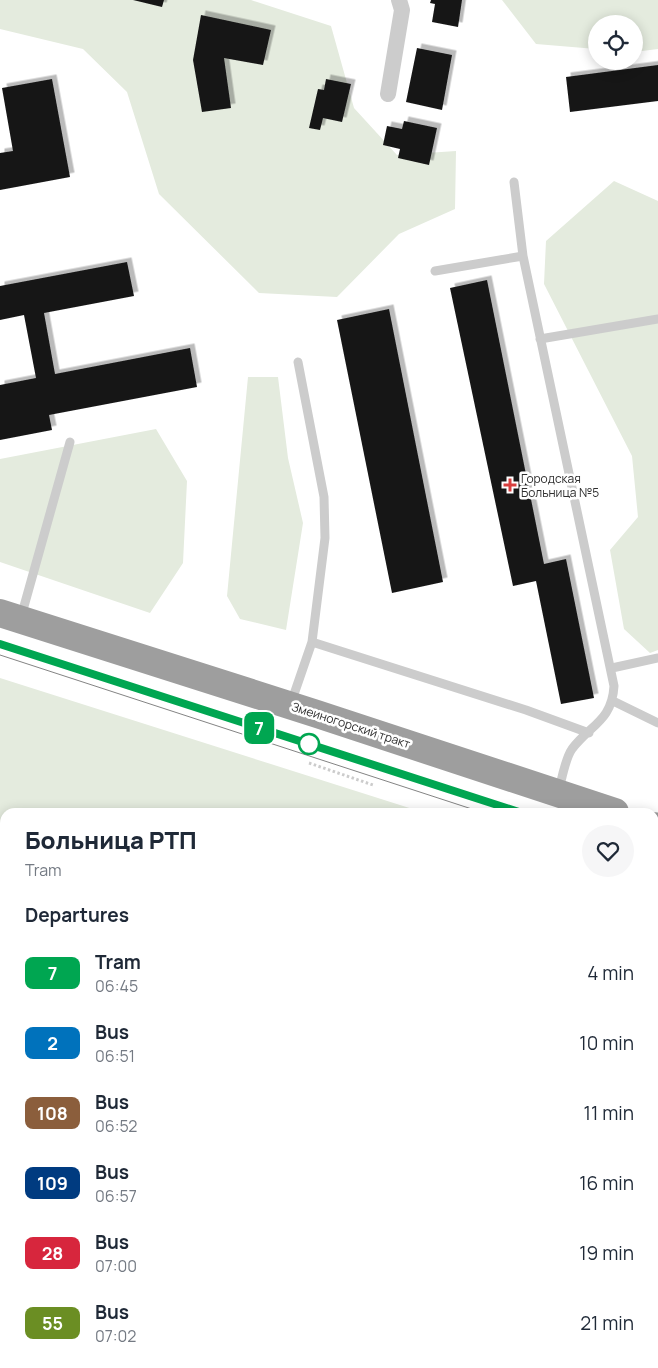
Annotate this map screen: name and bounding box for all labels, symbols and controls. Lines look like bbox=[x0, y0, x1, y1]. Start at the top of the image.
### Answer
map controls bbox=[588, 15, 643, 70]
button: locate bbox=[588, 15, 643, 70]
place label: Городская Больница №5 bbox=[521, 470, 599, 501]
marker: Городская Больница №5 bbox=[503, 478, 517, 492]
street label: Змеиногорский тракт bbox=[290, 698, 412, 752]
line badge: 7 bbox=[243, 712, 275, 744]
text: 7 bbox=[254, 716, 264, 740]
unlabelled marker bbox=[298, 733, 320, 755]
text: Больница РТП bbox=[25, 823, 197, 856]
button: heart bbox=[582, 825, 634, 877]
text: Tram bbox=[25, 859, 62, 881]
text: Departures bbox=[25, 902, 129, 928]
text: Tram bbox=[95, 949, 141, 975]
text: 4 min bbox=[587, 960, 634, 986]
text: 7 bbox=[48, 961, 57, 985]
text: 06:45 bbox=[95, 975, 138, 997]
text: Bus bbox=[95, 1019, 129, 1045]
text: 10 min bbox=[579, 1030, 634, 1056]
text: 2 bbox=[47, 1031, 58, 1055]
text: 06:51 bbox=[95, 1045, 135, 1067]
text: Bus bbox=[95, 1089, 129, 1115]
text: 11 min bbox=[584, 1100, 634, 1126]
text: 108 bbox=[37, 1101, 68, 1125]
text: 06:52 bbox=[95, 1115, 137, 1137]
text: Bus bbox=[95, 1159, 129, 1185]
text: 16 min bbox=[579, 1170, 634, 1196]
text: 109 bbox=[37, 1171, 68, 1195]
text: 06:57 bbox=[95, 1185, 137, 1207]
text: Bus bbox=[95, 1229, 129, 1255]
text: 19 min bbox=[579, 1240, 634, 1266]
text: 28 bbox=[42, 1241, 63, 1265]
text: 07:00 bbox=[95, 1255, 137, 1277]
text: Bus bbox=[95, 1299, 129, 1325]
text: 21 min bbox=[580, 1310, 634, 1336]
text: 55 bbox=[42, 1311, 63, 1335]
text: 07:02 bbox=[95, 1325, 136, 1347]

